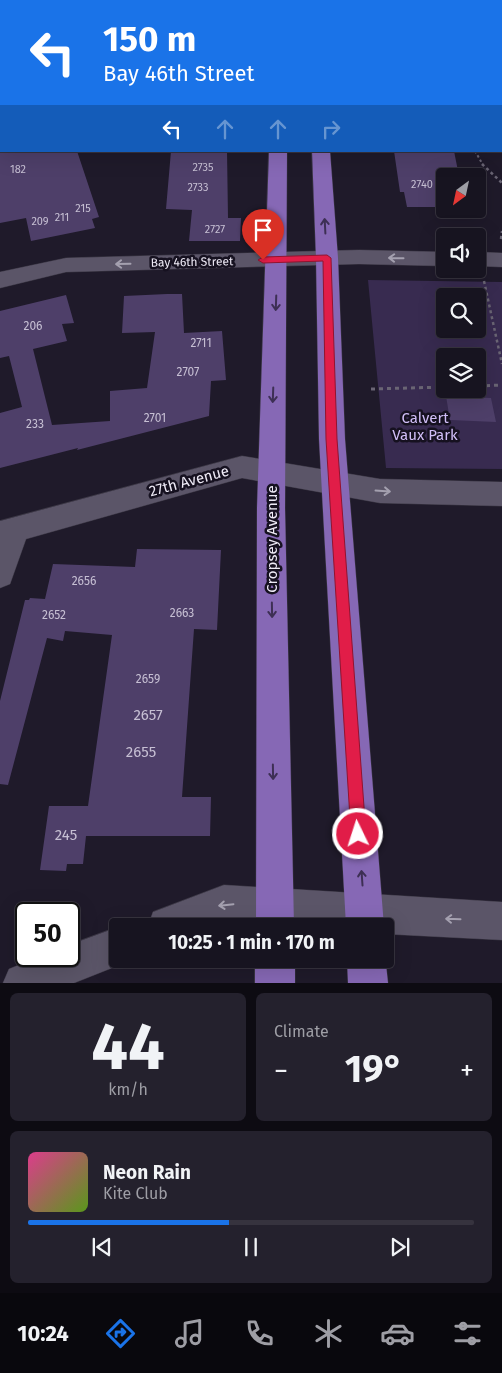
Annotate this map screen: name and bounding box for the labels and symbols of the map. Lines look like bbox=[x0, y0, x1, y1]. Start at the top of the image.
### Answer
house number: 2735 bbox=[192, 161, 214, 174]
house number: 182 bbox=[10, 163, 26, 176]
north arrow bbox=[436, 168, 486, 218]
house number: 2740 bbox=[411, 178, 433, 191]
house number: 2733 bbox=[187, 181, 209, 194]
house number: 215 bbox=[75, 202, 91, 215]
pin bbox=[242, 209, 284, 260]
house number: 211 bbox=[55, 211, 69, 224]
house number: 209 bbox=[31, 215, 49, 228]
one-way arrow bbox=[321, 219, 330, 235]
house number: 2727 bbox=[205, 223, 225, 236]
one-way arrow bbox=[389, 253, 405, 263]
street label: Bay 46th Street bbox=[151, 254, 234, 270]
one-way arrow bbox=[115, 259, 132, 269]
one-way arrow bbox=[271, 295, 280, 311]
house number: 206 bbox=[23, 319, 43, 333]
house number: 2711 bbox=[190, 336, 212, 350]
house number: 2707 bbox=[177, 365, 199, 379]
one-way arrow bbox=[268, 386, 278, 402]
park label: Calvert Vaux Park bbox=[392, 409, 458, 444]
house number: 2701 bbox=[144, 411, 166, 425]
house number: 233 bbox=[26, 417, 44, 431]
street label: 27th Avenue bbox=[147, 462, 231, 500]
street label: Cropsey Avenue bbox=[263, 485, 281, 593]
one-way arrow bbox=[375, 486, 391, 495]
house number: 2656 bbox=[72, 574, 96, 588]
one-way arrow bbox=[267, 601, 277, 617]
house number: 2663 bbox=[170, 606, 194, 620]
house number: 2652 bbox=[42, 608, 66, 622]
house number: 2659 bbox=[136, 672, 160, 686]
house number: 2657 bbox=[133, 706, 163, 724]
house number: 2655 bbox=[126, 743, 156, 761]
one-way arrow bbox=[268, 764, 278, 780]
position arrow bbox=[331, 807, 383, 859]
house number: 245 bbox=[55, 826, 77, 844]
one-way arrow bbox=[357, 870, 366, 886]
one-way arrow bbox=[219, 900, 235, 910]
speed limit sign: 50 bbox=[15, 902, 80, 967]
one-way arrow bbox=[446, 915, 462, 924]

